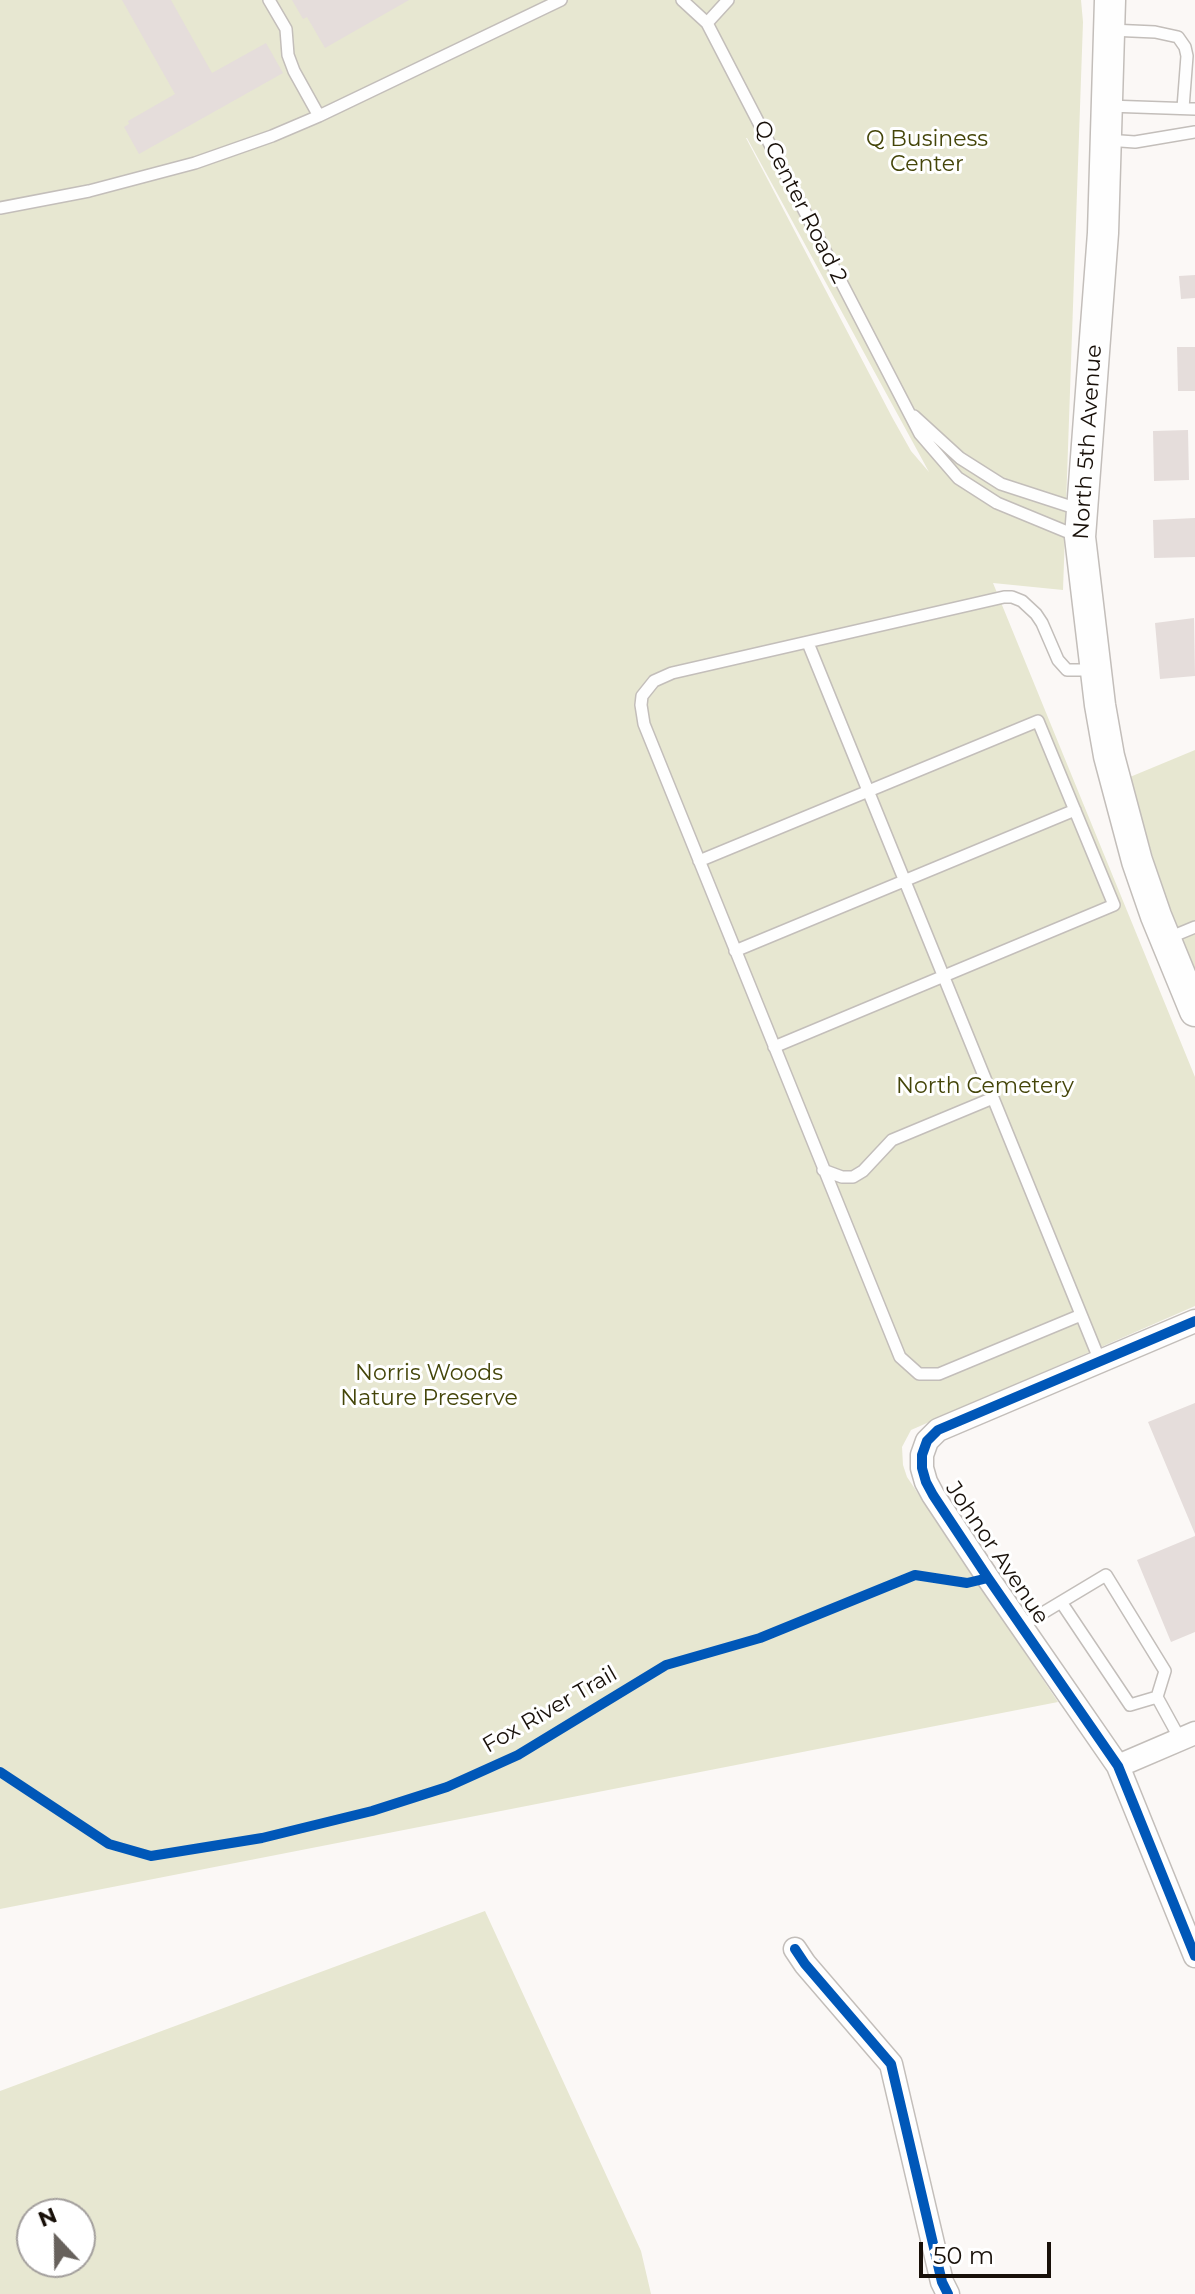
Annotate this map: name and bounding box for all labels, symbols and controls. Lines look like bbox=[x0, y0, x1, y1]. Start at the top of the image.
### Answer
street label: Q Center Road 2 bbox=[747, 116, 853, 288]
park label: Q Business Center bbox=[866, 127, 988, 178]
street label: North 5th Avenue bbox=[1068, 344, 1108, 540]
park label: North Cemetery bbox=[896, 1074, 1074, 1100]
park label: Norris Woods Nature Preserve bbox=[340, 1361, 518, 1412]
street label: Johnor Avenue bbox=[940, 1477, 1054, 1629]
street label: Fox River Trail bbox=[478, 1661, 622, 1759]
north arrow bbox=[16, 2198, 96, 2278]
text: N bbox=[34, 2201, 61, 2233]
scale bar bbox=[923, 2226, 1055, 2276]
text: 50 m bbox=[933, 2241, 994, 2270]

